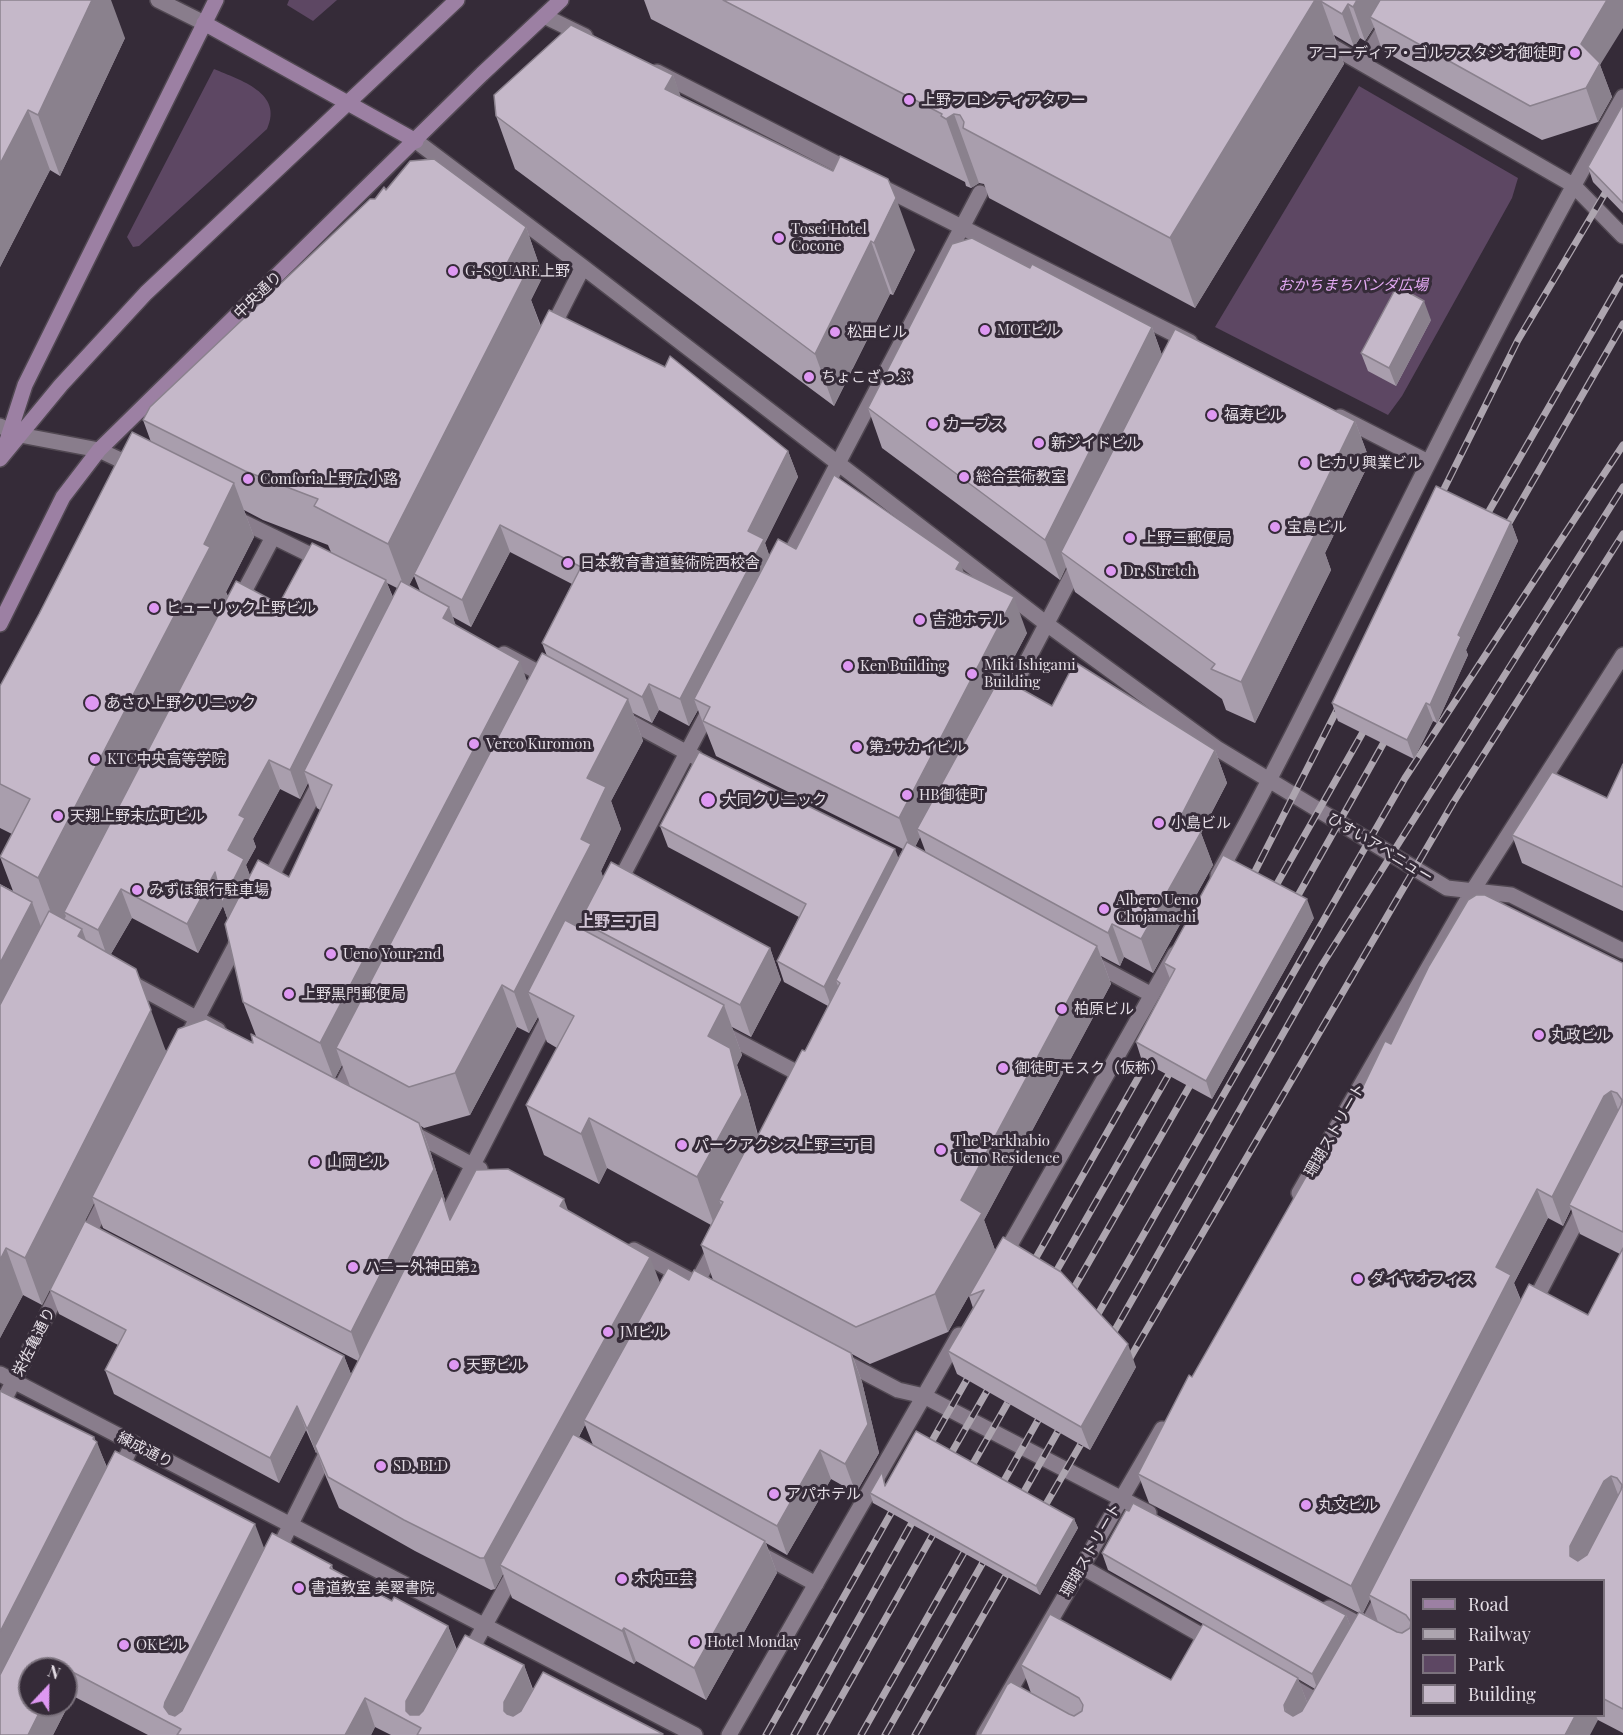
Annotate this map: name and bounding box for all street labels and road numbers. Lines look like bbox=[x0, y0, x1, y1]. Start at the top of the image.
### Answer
street label: 中央通り bbox=[230, 268, 286, 322]
street label: ひすいアベニュー bbox=[1324, 809, 1436, 887]
street label: 珊瑚ストリート bbox=[1301, 1080, 1369, 1180]
street label: 栄佐亀通り bbox=[9, 1305, 59, 1379]
street label: 練成通り bbox=[114, 1428, 176, 1472]
street label: 珊瑚ストリート bbox=[1057, 1500, 1125, 1600]

